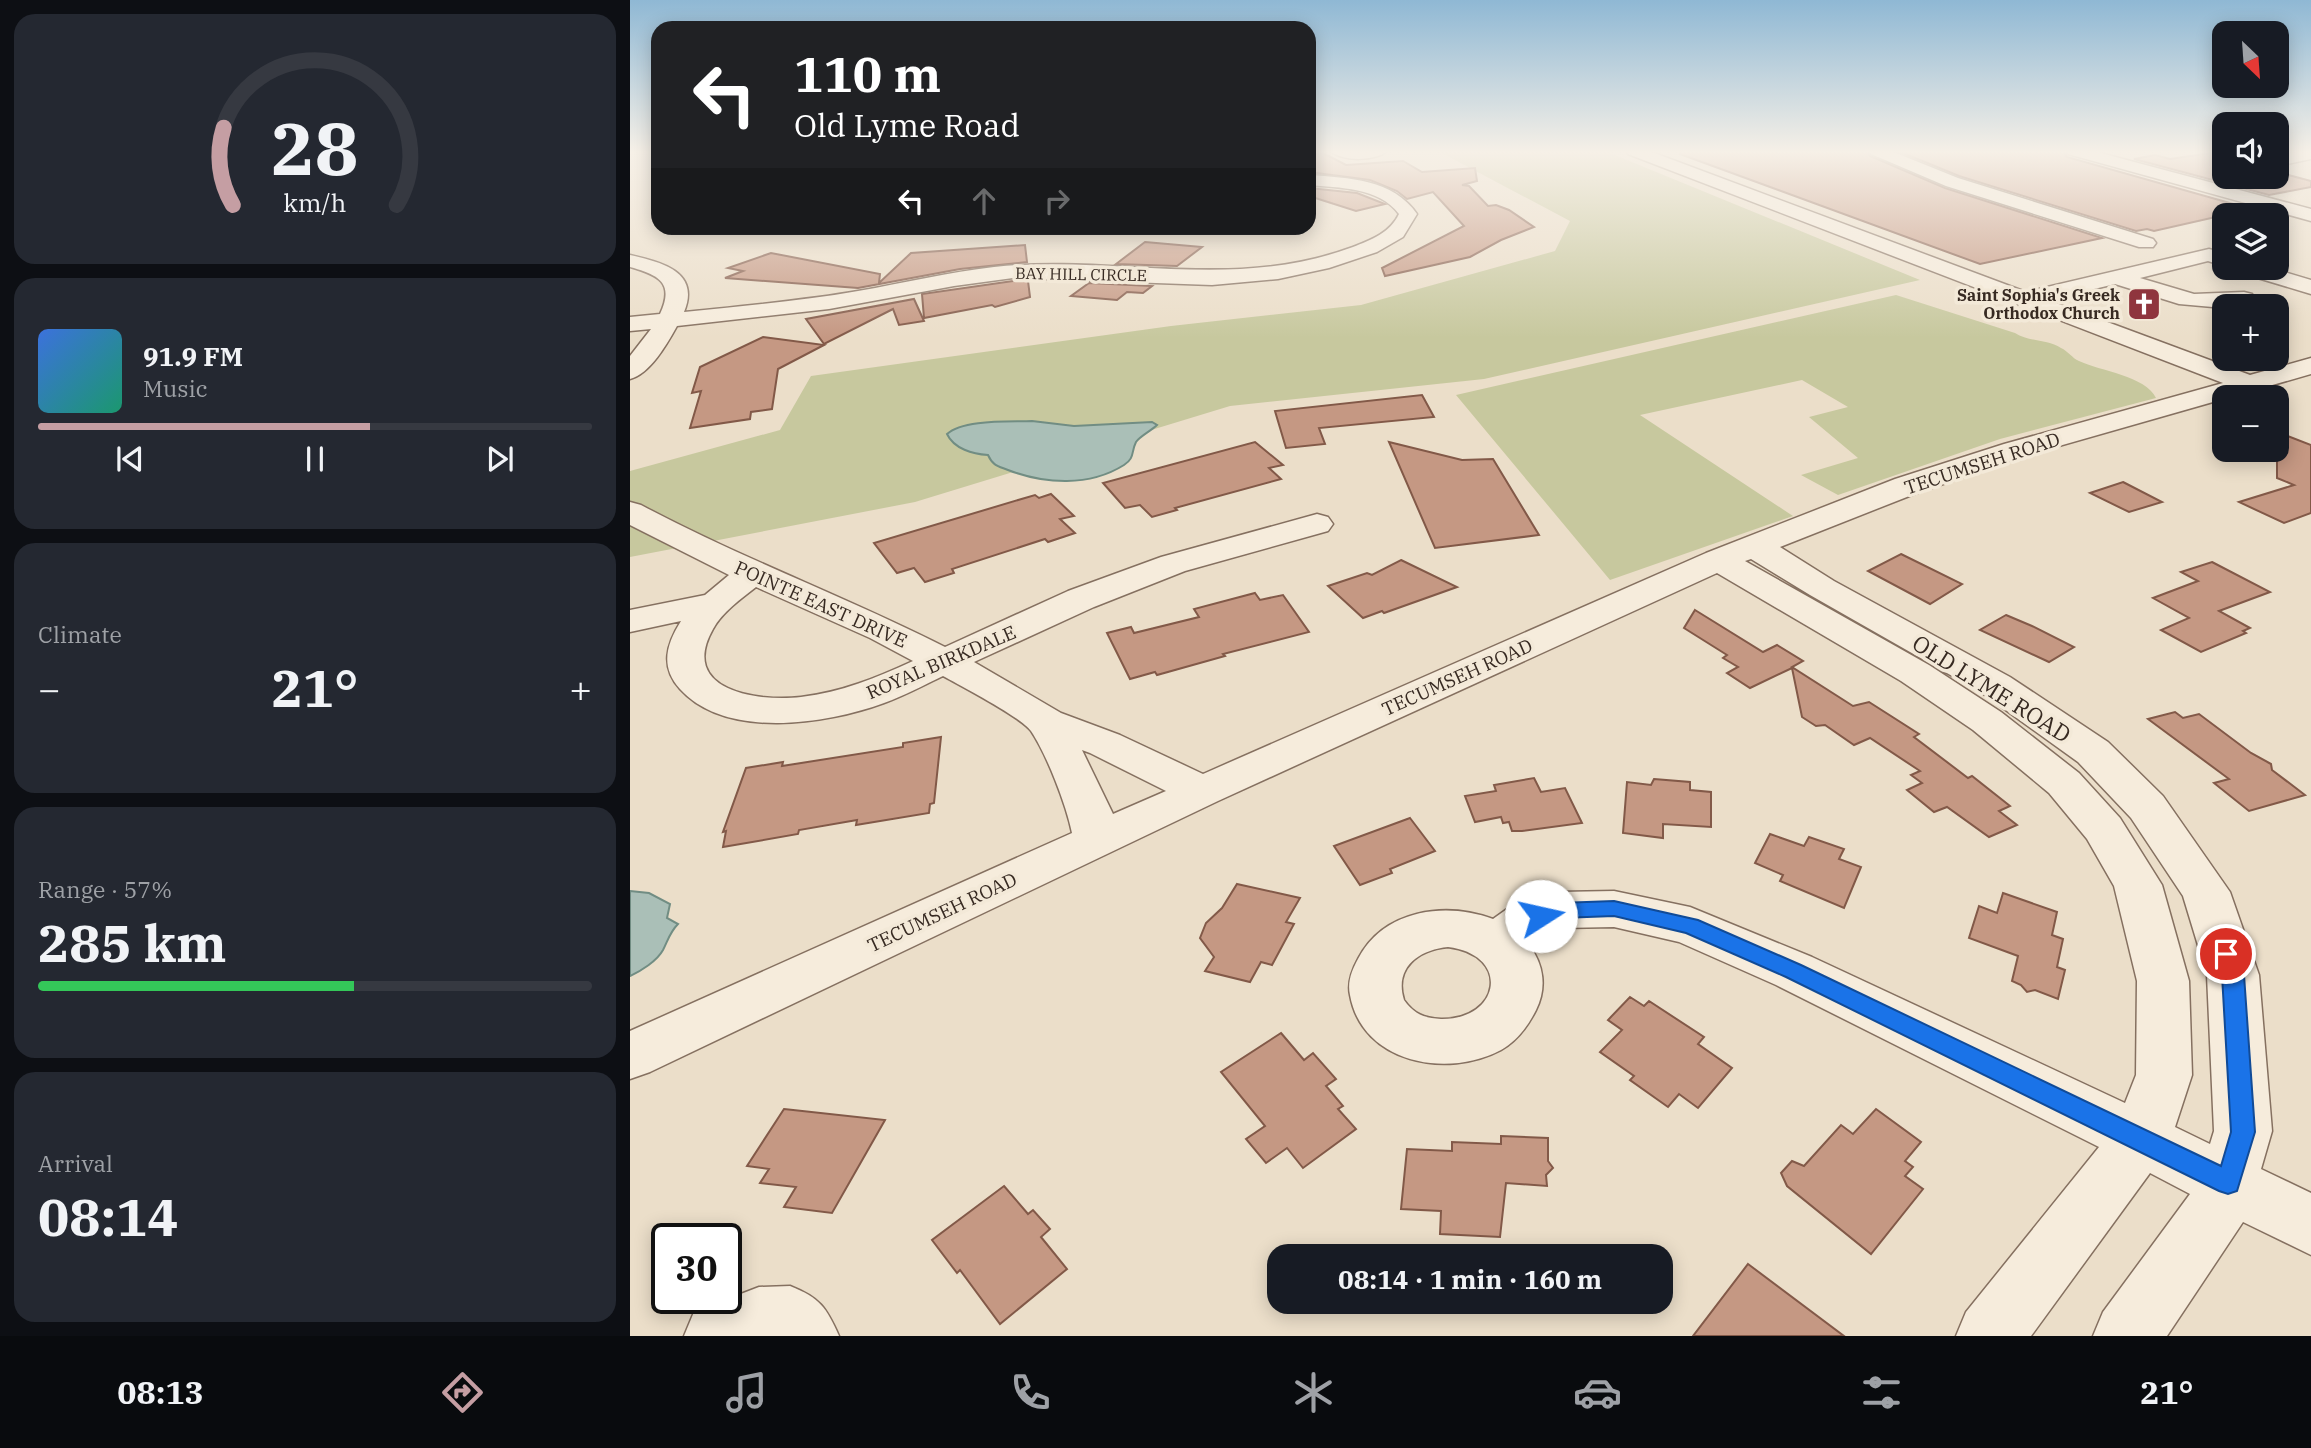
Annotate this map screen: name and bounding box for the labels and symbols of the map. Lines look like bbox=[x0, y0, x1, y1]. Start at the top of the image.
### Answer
north arrow bbox=[2212, 21, 2289, 98]
street label: BAY HILL CIRCLE bbox=[1015, 263, 1147, 285]
place label: Saint Sophia's Greek Orthodox Church bbox=[1957, 285, 2120, 323]
church icon: Saint Sophia's Greek Orthodox Church bbox=[2125, 285, 2163, 323]
street label: TECUMSEH ROAD bbox=[1901, 427, 2063, 499]
street label: POINTE EAST DRIVE bbox=[731, 555, 911, 653]
street label: ROYAL BIRKDALE bbox=[863, 620, 1019, 704]
street label: OLD LYME ROAD bbox=[1907, 627, 2077, 749]
street label: TECUMSEH ROAD bbox=[1378, 633, 1536, 721]
street label: TECUMSEH ROAD bbox=[863, 867, 1021, 957]
position arrow bbox=[1504, 879, 1578, 953]
pin bbox=[2196, 924, 2256, 984]
speed limit sign: 30 bbox=[651, 1223, 742, 1314]

